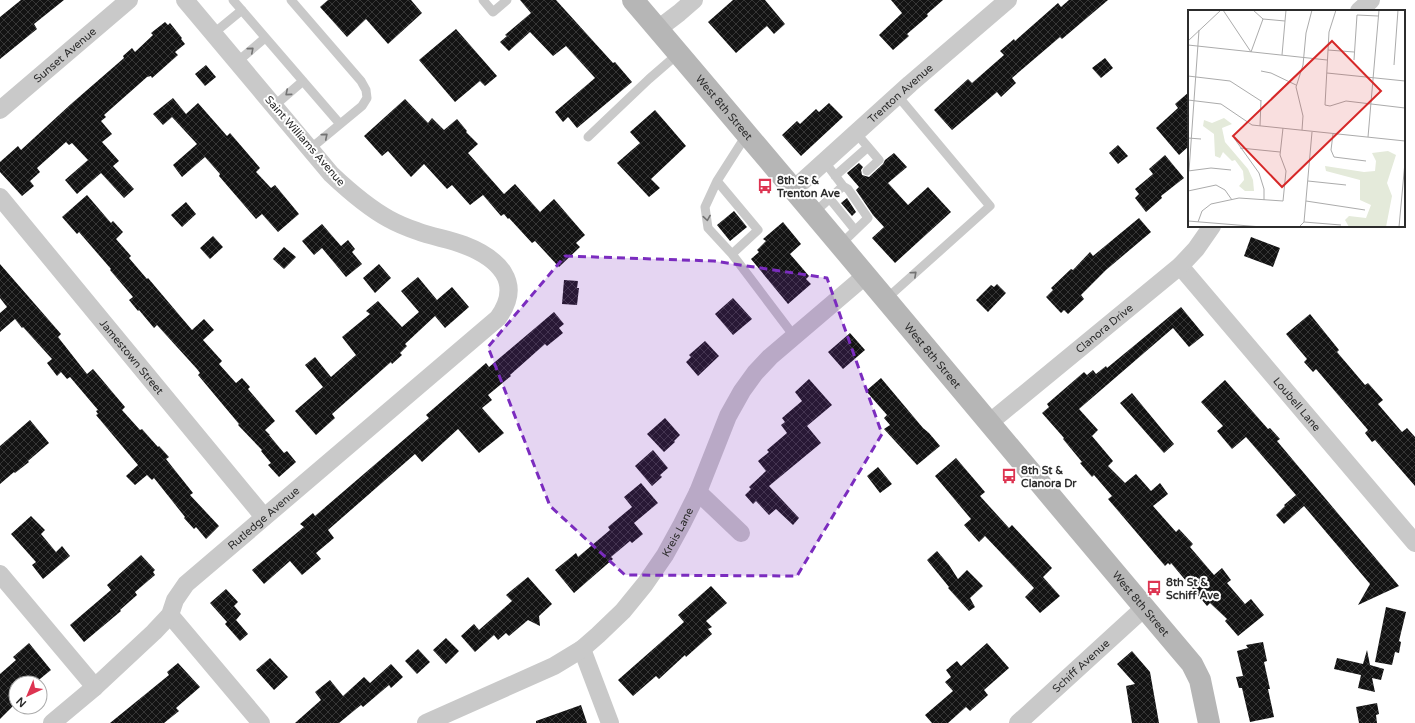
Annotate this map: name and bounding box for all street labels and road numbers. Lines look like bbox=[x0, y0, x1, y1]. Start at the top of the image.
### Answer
street label: Sunset Avenue bbox=[31, 25, 99, 85]
street label: Trenton Avenue bbox=[865, 61, 935, 126]
street label: West 8th Street bbox=[693, 72, 756, 143]
street label: Saint Williams Avenue bbox=[262, 93, 348, 189]
street label: Clanora Drive bbox=[1073, 301, 1135, 356]
street label: Jamestown Street bbox=[97, 316, 166, 397]
street label: West 8th Street bbox=[902, 320, 964, 391]
street label: Loubell Lane bbox=[1271, 374, 1324, 434]
street label: Rutledge Avenue bbox=[225, 484, 302, 552]
street label: Kreis Lane bbox=[659, 505, 696, 559]
street label: West 8th Street bbox=[1110, 568, 1172, 639]
street label: Schiff Avenue bbox=[1049, 636, 1112, 695]

